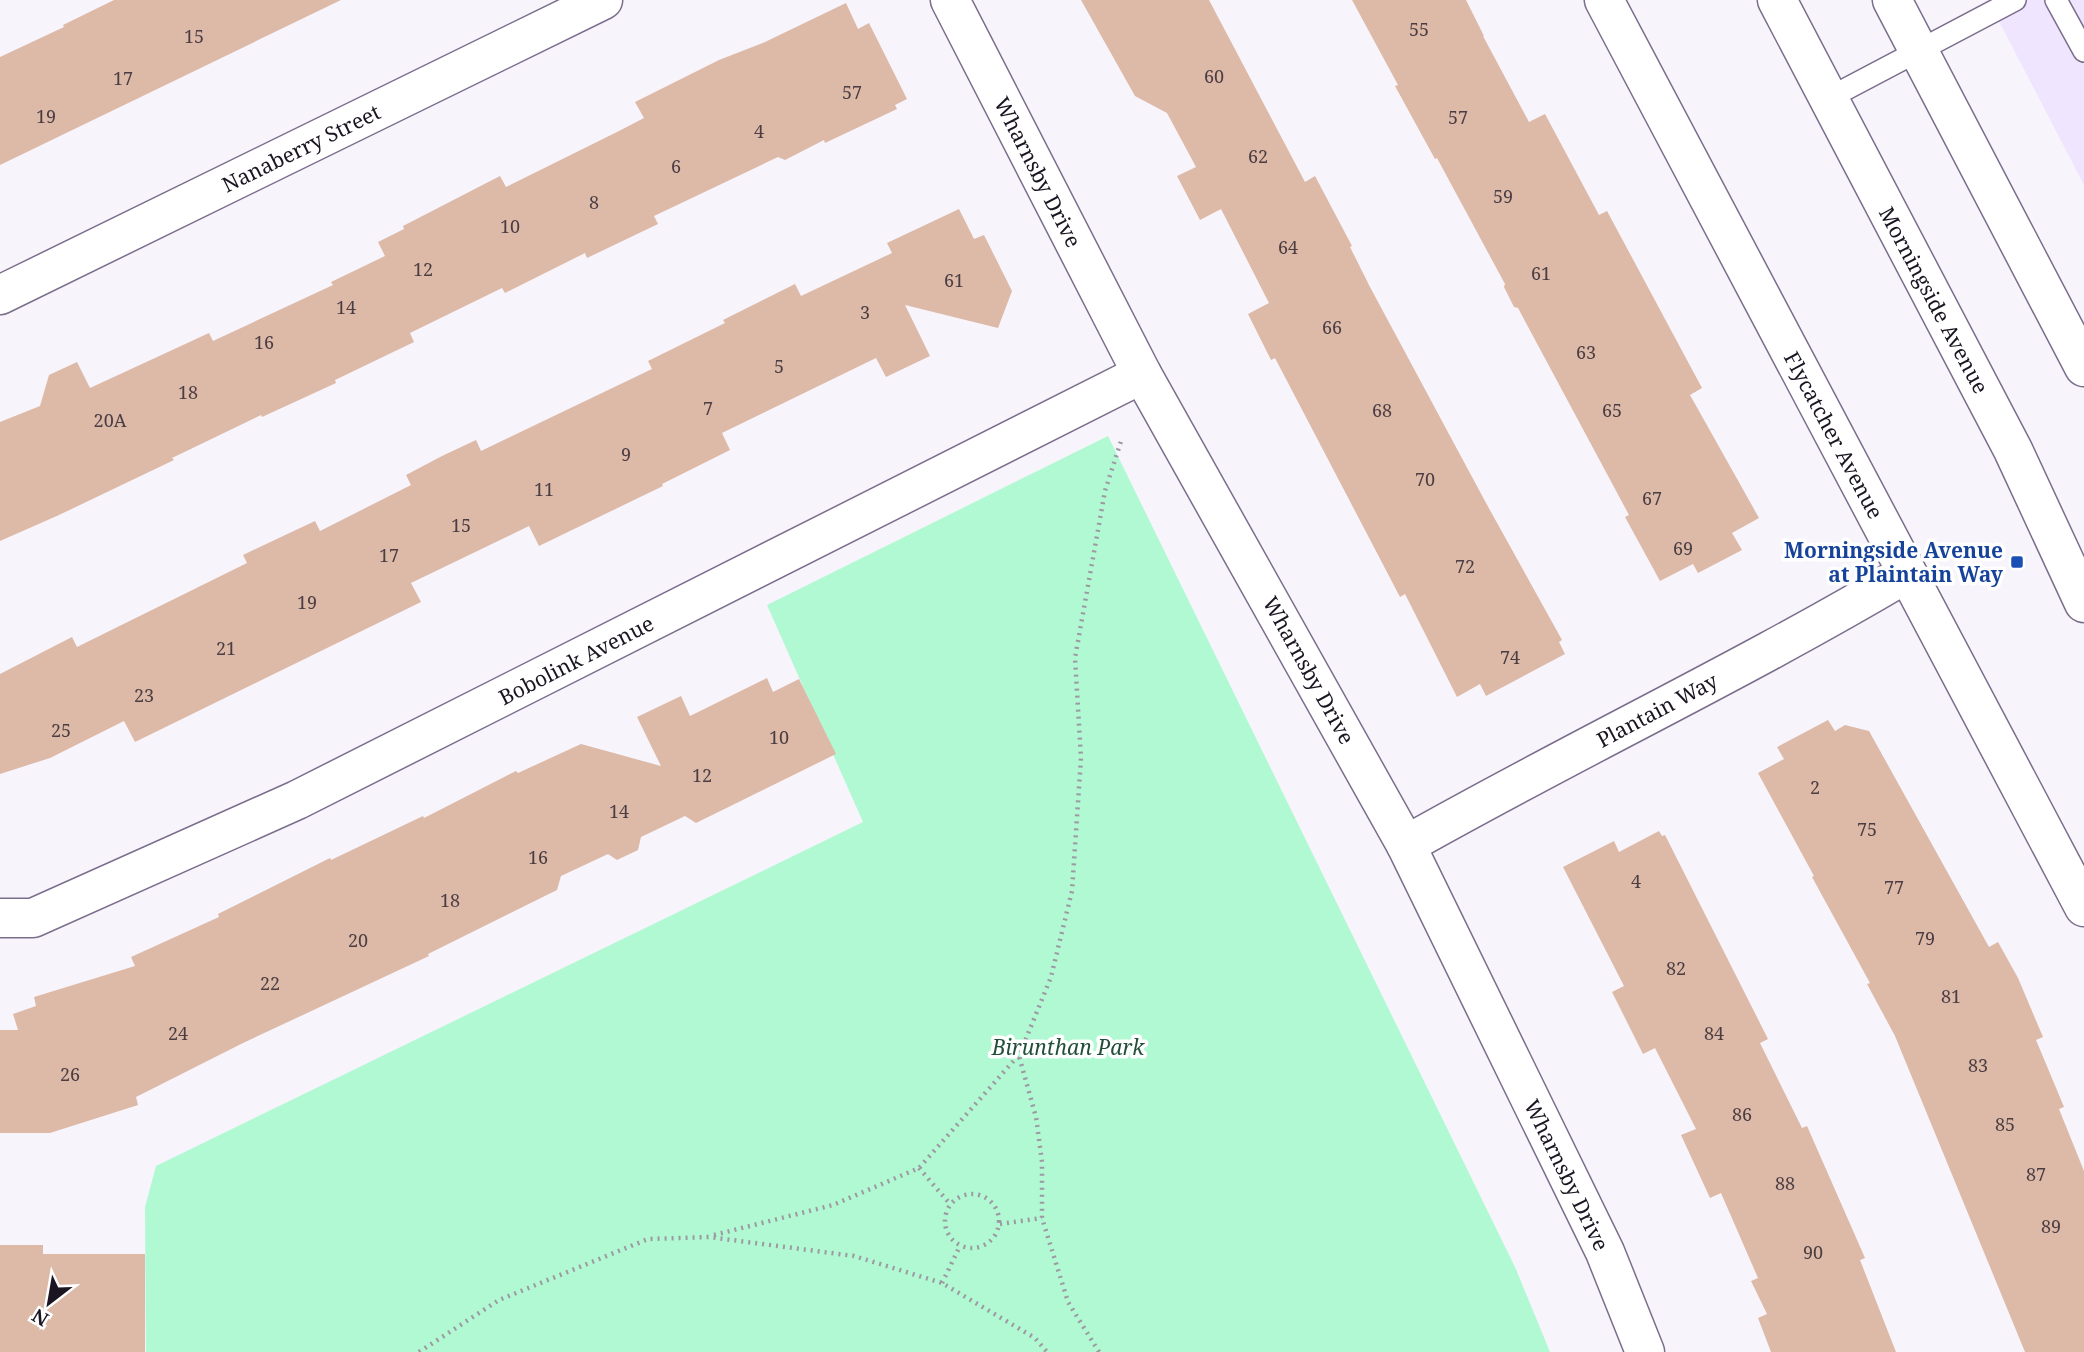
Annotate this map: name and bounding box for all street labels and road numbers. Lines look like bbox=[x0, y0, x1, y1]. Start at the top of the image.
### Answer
street label: Wharnsby Drive bbox=[988, 92, 1088, 252]
street label: Nanaberry Street bbox=[217, 97, 385, 199]
street label: Morningside Avenue bbox=[1873, 202, 1995, 398]
street label: Flycatcher Avenue bbox=[1778, 346, 1890, 524]
street label: Wharnsby Drive bbox=[1257, 591, 1361, 749]
street label: Bobolink Avenue bbox=[494, 609, 658, 711]
street label: Plantain Way bbox=[1592, 666, 1723, 754]
street label: Wharnsby Drive bbox=[1518, 1095, 1616, 1255]

